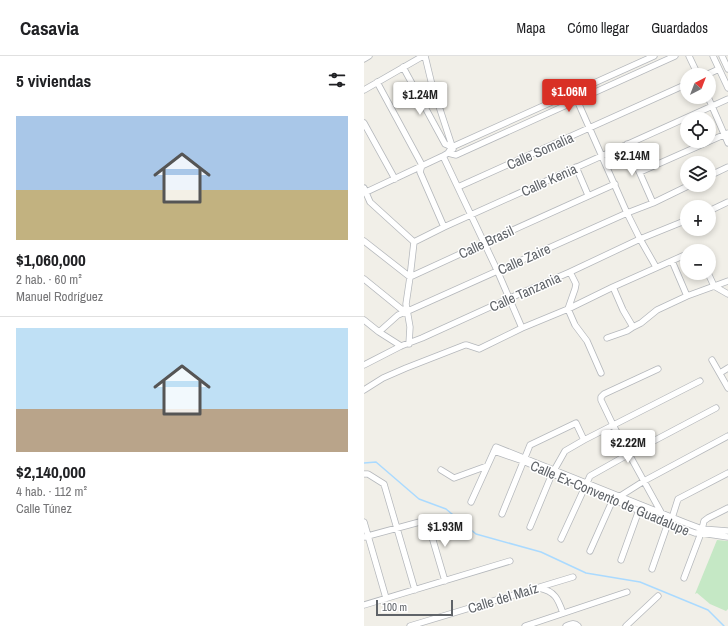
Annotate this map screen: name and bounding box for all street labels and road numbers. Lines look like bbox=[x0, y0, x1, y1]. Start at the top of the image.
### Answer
street label: Calle Somalia bbox=[504, 128, 577, 174]
street label: Calle Kenia bbox=[518, 159, 580, 200]
street label: Calle Brasil bbox=[456, 221, 516, 263]
street label: Calle Zaire bbox=[495, 239, 553, 279]
street label: Calle Tanzania bbox=[487, 268, 564, 316]
street label: Calle Ex-Convento de Guadalupe bbox=[528, 456, 692, 540]
street label: Calle del Maíz bbox=[466, 579, 541, 617]

